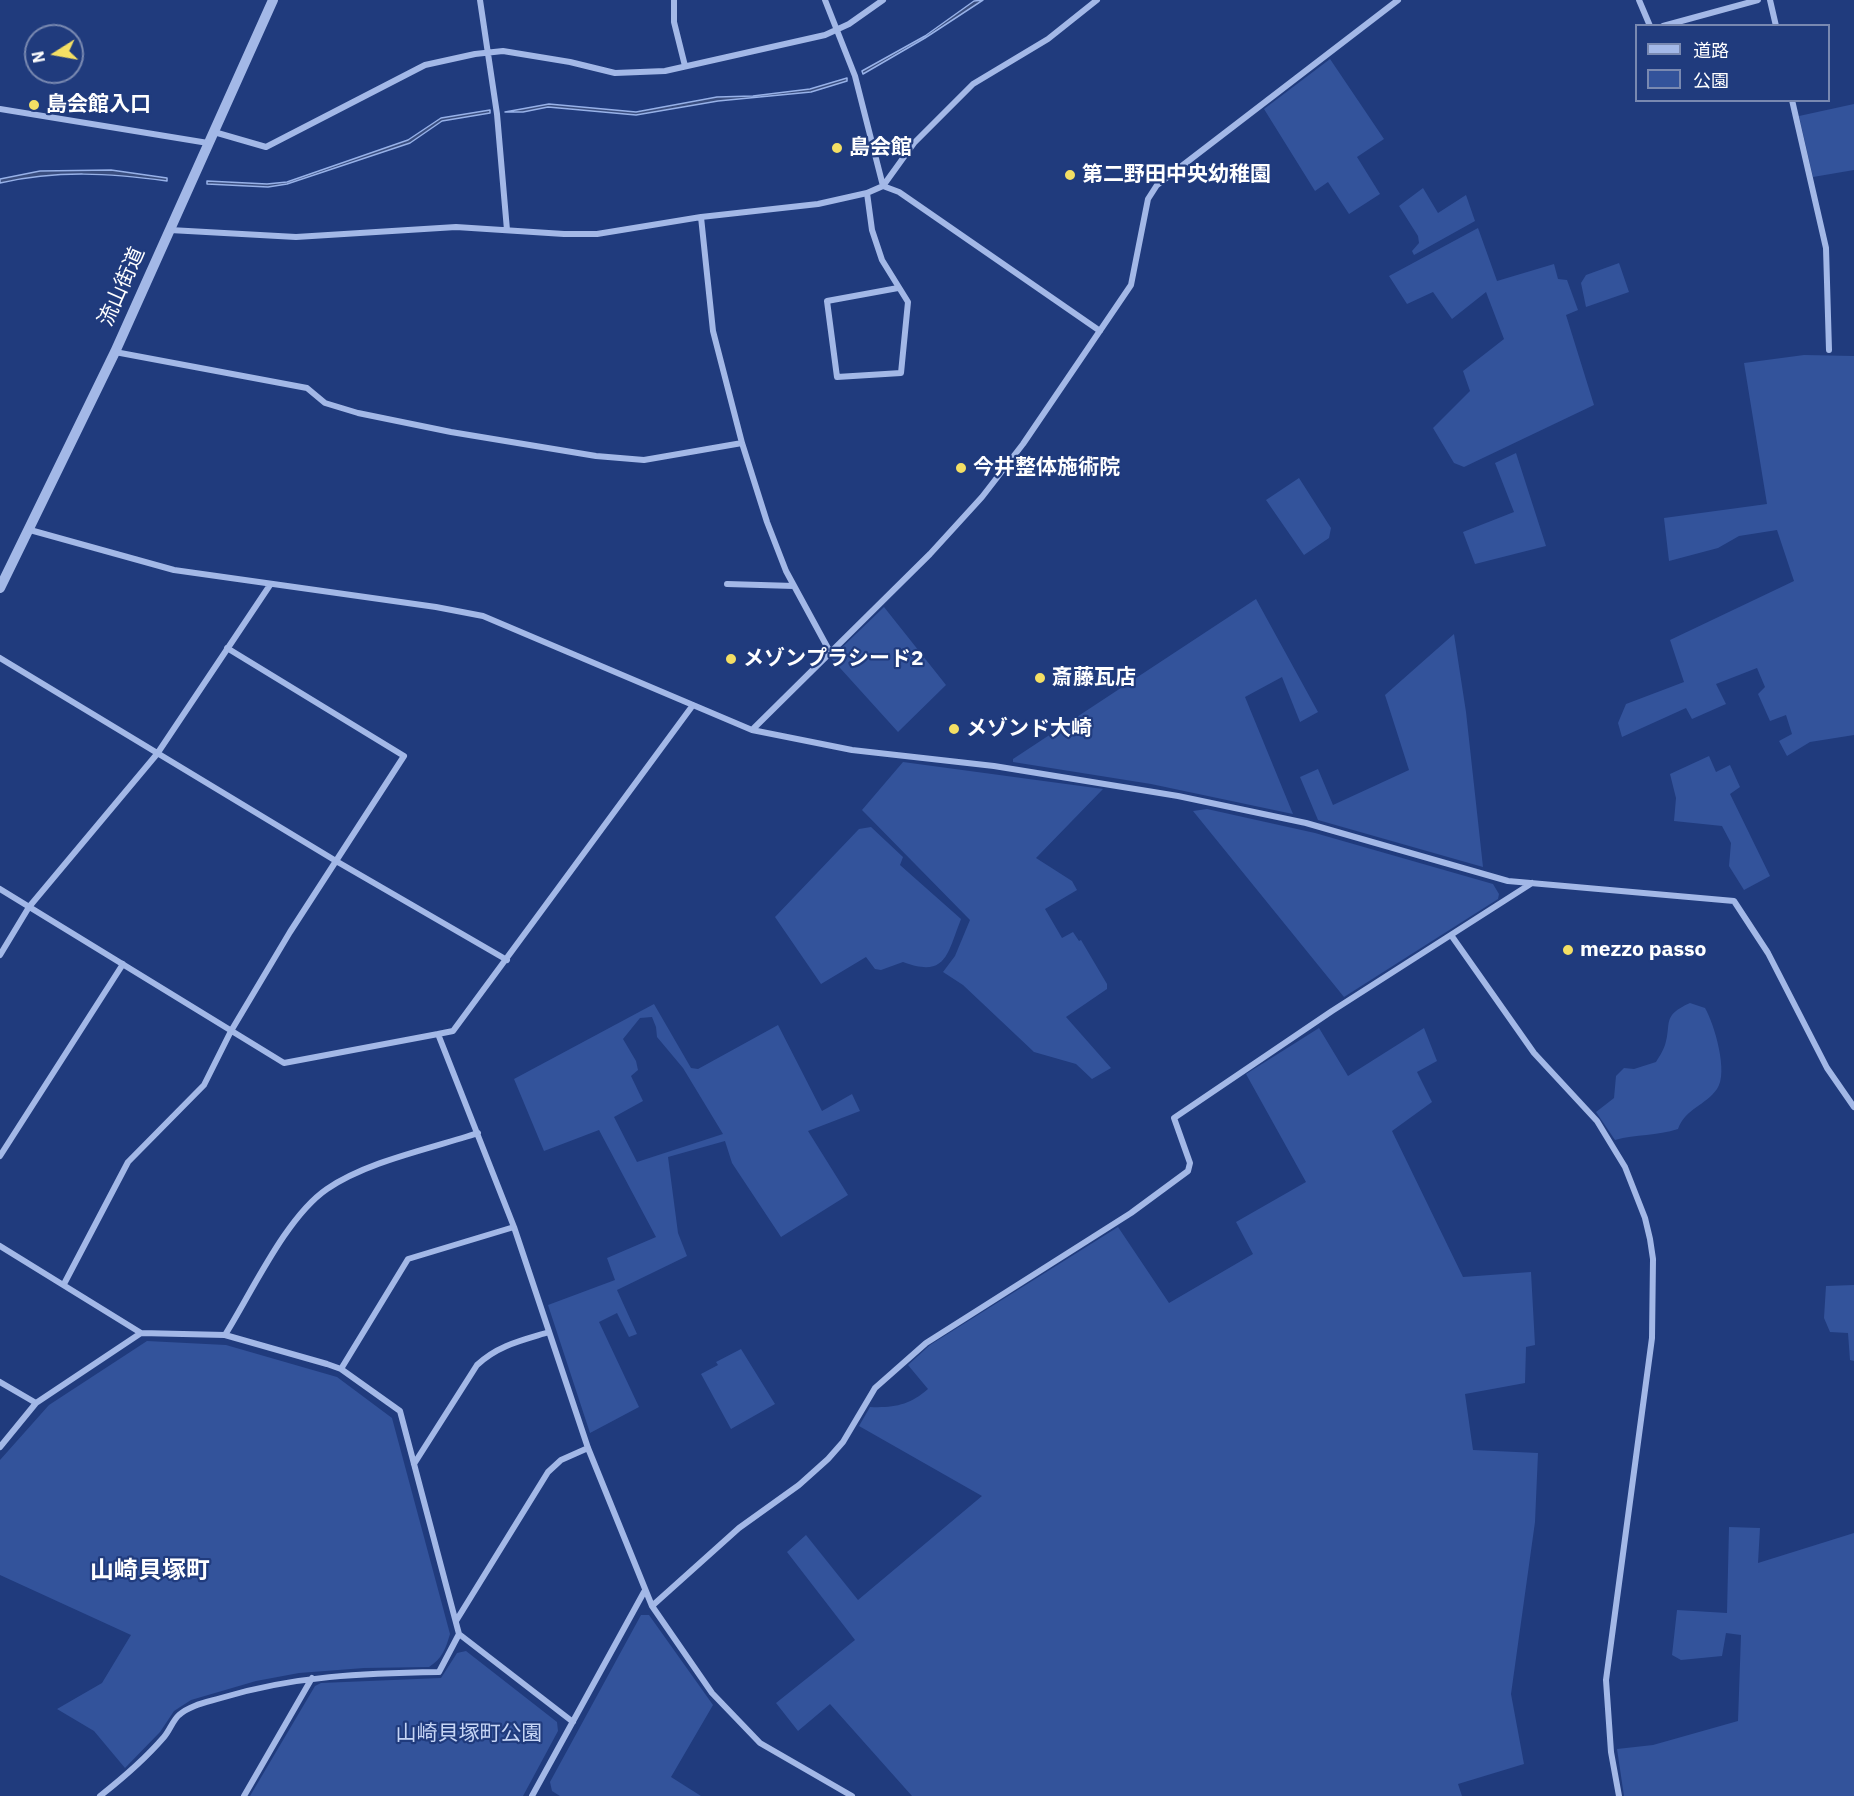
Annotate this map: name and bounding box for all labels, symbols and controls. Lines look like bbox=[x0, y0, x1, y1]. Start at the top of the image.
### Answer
north arrow bbox=[24, 24, 84, 84]
legend bbox=[1635, 24, 1830, 102]
text: 道路 bbox=[1693, 39, 1729, 62]
text: N bbox=[27, 49, 49, 65]
text: 公園 bbox=[1693, 69, 1729, 92]
place label: 島会館入口 bbox=[46, 92, 151, 118]
marker: 島会館入口 bbox=[27, 98, 41, 112]
place label: 島会館 bbox=[849, 135, 912, 161]
marker: 島会館 bbox=[830, 141, 844, 155]
place label: 第二野田中央幼稚園 bbox=[1082, 162, 1271, 188]
marker: 第二野田中央幼稚園 bbox=[1063, 168, 1077, 182]
street label: 流山街道 bbox=[93, 244, 151, 330]
place label: 今井整体施術院 bbox=[973, 455, 1120, 481]
marker: 今井整体施術院 bbox=[954, 461, 968, 475]
place label: メゾンプラシード2 bbox=[743, 646, 924, 672]
marker: メゾンプラシード2 bbox=[724, 652, 738, 666]
place label: 斎藤瓦店 bbox=[1052, 665, 1136, 691]
marker: 斎藤瓦店 bbox=[1033, 671, 1047, 685]
place label: メゾンド大崎 bbox=[966, 716, 1092, 742]
marker: メゾンド大崎 bbox=[947, 722, 961, 736]
place label: mezzo passo bbox=[1580, 937, 1706, 963]
marker: mezzo passo bbox=[1561, 943, 1575, 957]
district label: 山崎貝塚町 bbox=[90, 1557, 210, 1585]
park label: 山崎貝塚町公園 bbox=[396, 1721, 542, 1747]

